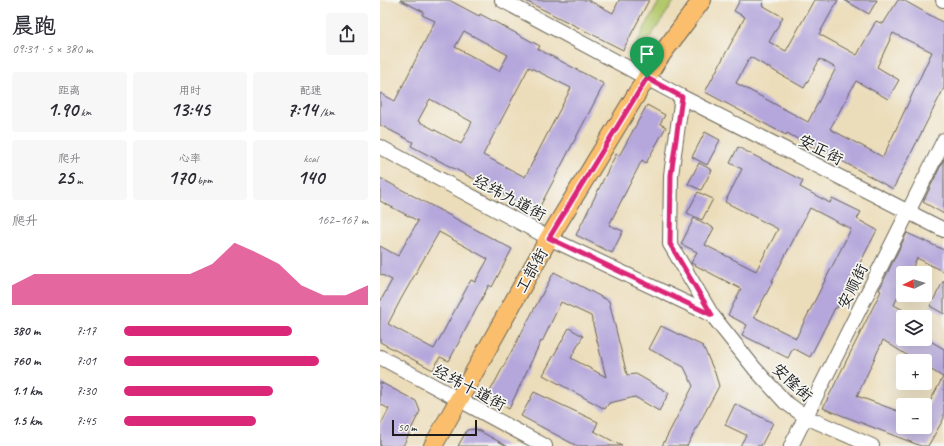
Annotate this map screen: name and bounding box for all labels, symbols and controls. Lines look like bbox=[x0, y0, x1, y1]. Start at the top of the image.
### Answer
text: 晨跑 bbox=[12, 12, 56, 40]
button: share bbox=[326, 13, 368, 55]
pin bbox=[630, 37, 664, 78]
text: 09:31 · 5 × 380 m bbox=[12, 41, 93, 57]
icon: arrive bbox=[636, 43, 658, 65]
text: 距离 bbox=[58, 83, 80, 97]
text: 用时 bbox=[179, 83, 201, 97]
text: 配速 bbox=[300, 83, 322, 97]
text: 1.90 bbox=[47, 97, 78, 122]
text: 13:45 bbox=[170, 97, 210, 122]
text: 7:14 bbox=[287, 97, 318, 122]
text: km bbox=[78, 105, 91, 119]
text: /km bbox=[318, 105, 335, 119]
street label: 安正街 bbox=[795, 130, 846, 170]
text: 爬升 bbox=[58, 151, 80, 165]
text: 心率 bbox=[179, 151, 201, 165]
text: kcal bbox=[303, 151, 318, 165]
text: 25 bbox=[56, 165, 74, 190]
text: 170 bbox=[168, 165, 195, 190]
text: 140 bbox=[297, 165, 324, 190]
street label: 经纬九道街 bbox=[470, 170, 550, 225]
text: m bbox=[74, 173, 83, 187]
text: bpm bbox=[195, 173, 212, 187]
text: 162–167 m bbox=[317, 212, 368, 228]
text: 爬升 bbox=[12, 213, 38, 229]
street label: 工部街 bbox=[511, 245, 552, 296]
street label: 安顺街 bbox=[833, 260, 872, 312]
north arrow bbox=[896, 266, 932, 302]
map controls bbox=[896, 266, 932, 434]
button: layers bbox=[896, 310, 932, 346]
text: 380 m bbox=[12, 323, 40, 339]
text: 7:17 bbox=[76, 323, 96, 339]
text: 760 m bbox=[12, 353, 40, 369]
text: 7:01 bbox=[76, 353, 96, 369]
button: + bbox=[896, 354, 932, 390]
street label: 安隆街 bbox=[768, 359, 817, 406]
street label: 经纬十道街 bbox=[430, 360, 510, 415]
text: 1.1 km bbox=[12, 383, 42, 399]
text: 7:30 bbox=[76, 383, 96, 399]
button: − bbox=[896, 398, 932, 434]
text: 1.5 km bbox=[12, 413, 42, 429]
text: 7:45 bbox=[76, 413, 96, 429]
scale bar bbox=[392, 418, 477, 437]
text: 50 m bbox=[398, 420, 417, 434]

